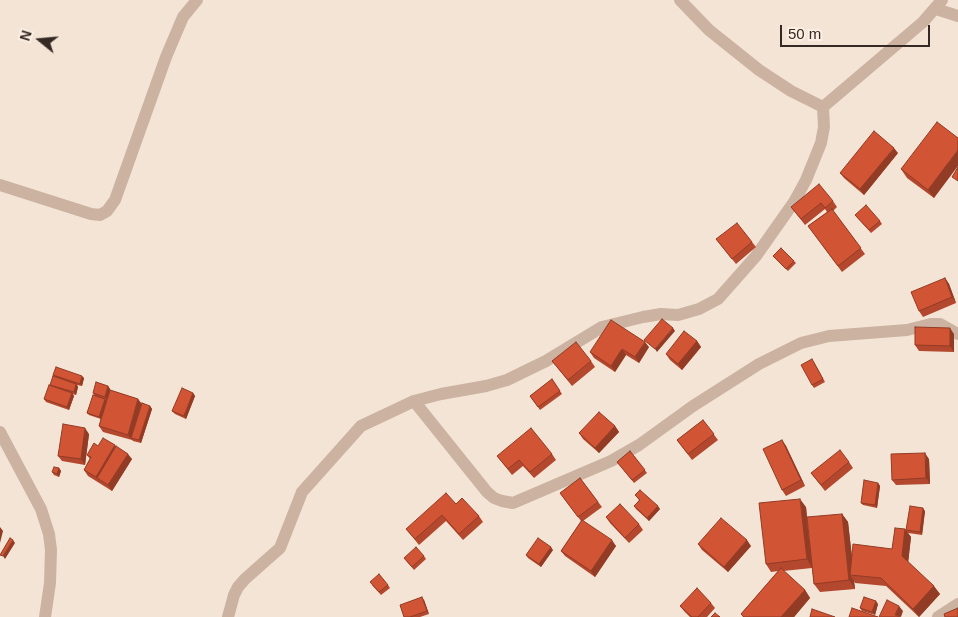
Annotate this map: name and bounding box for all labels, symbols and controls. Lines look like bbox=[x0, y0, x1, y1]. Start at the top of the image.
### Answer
north arrow bbox=[15, 15, 65, 65]
scale bar bbox=[783, 15, 933, 47]
text: 50 m bbox=[788, 25, 821, 42]
text: N bbox=[17, 28, 35, 43]

